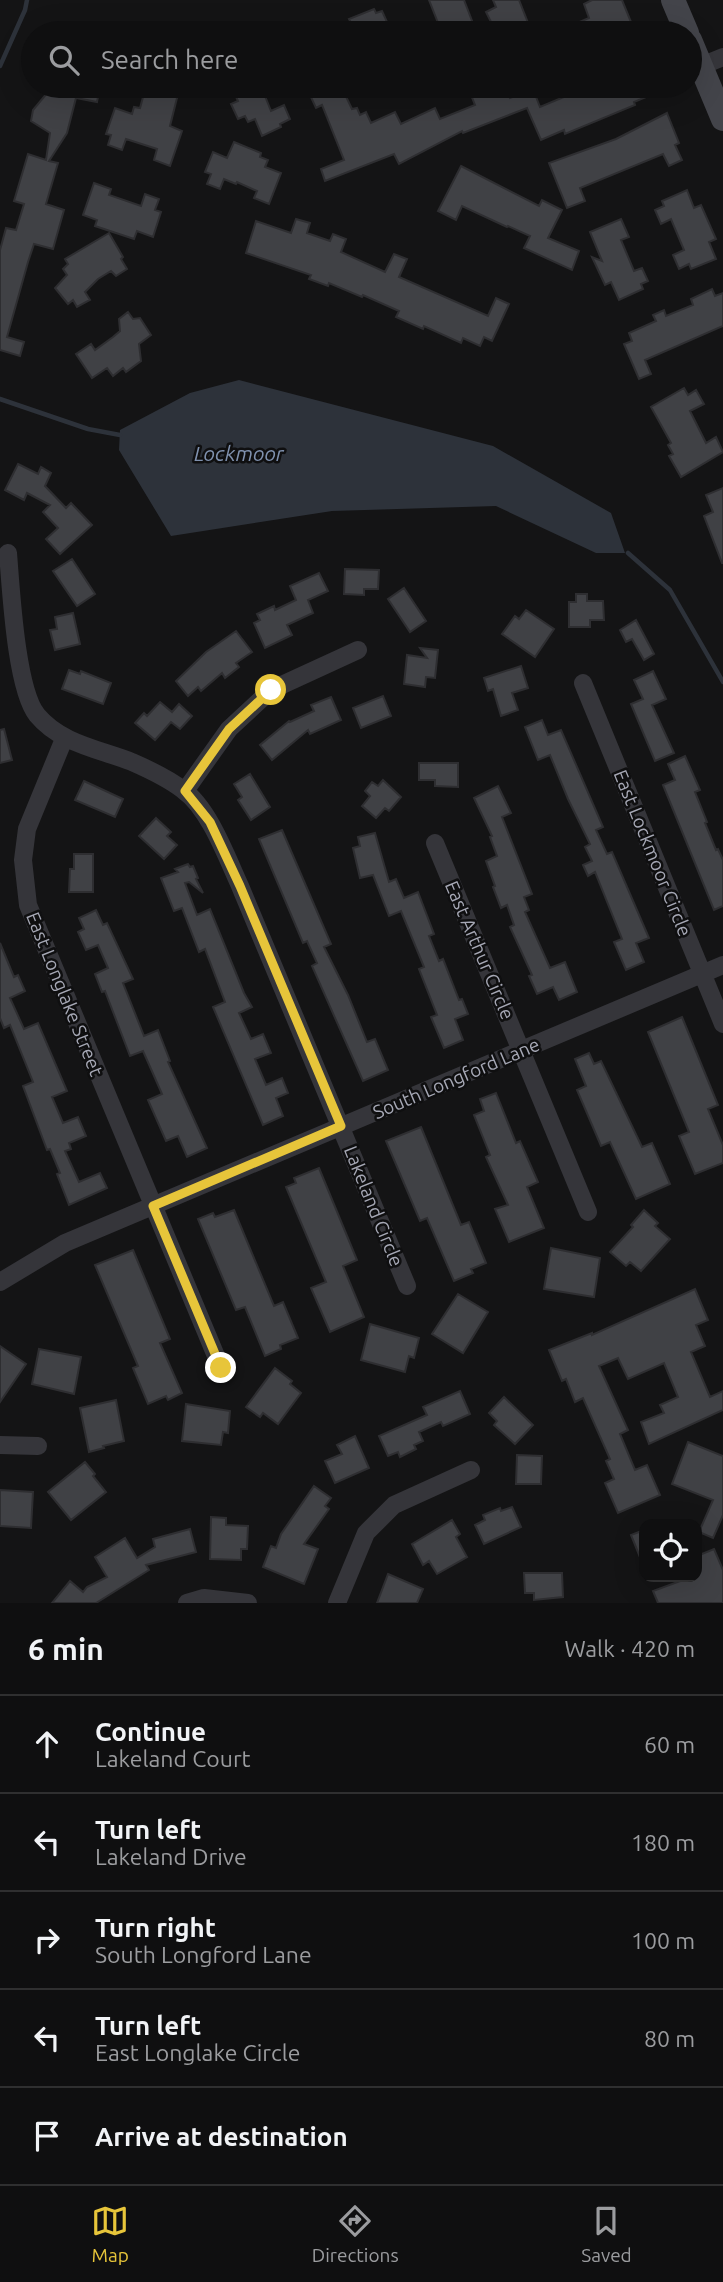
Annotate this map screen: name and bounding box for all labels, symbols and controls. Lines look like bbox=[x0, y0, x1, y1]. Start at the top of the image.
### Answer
search box bbox=[21, 21, 702, 98]
icon: search bbox=[45, 41, 83, 79]
text: Search here bbox=[101, 45, 238, 74]
water label: Lockmoor bbox=[194, 441, 285, 465]
route start bbox=[255, 674, 286, 705]
street label: East Lockmoor Circle bbox=[610, 767, 696, 939]
street label: East Arthur Circle bbox=[441, 877, 519, 1023]
street label: East Longlake Street bbox=[22, 909, 108, 1080]
street label: South Longford Lane bbox=[369, 1033, 543, 1123]
street label: Lakeland Circle bbox=[340, 1143, 408, 1269]
route end bbox=[205, 1352, 236, 1383]
map controls bbox=[639, 1519, 702, 1582]
button: locate bbox=[639, 1519, 702, 1582]
text: 6 min bbox=[28, 1632, 104, 1666]
text: Walk · 420 m bbox=[564, 1636, 695, 1661]
text: Continue bbox=[95, 1717, 206, 1746]
icon: ahead bbox=[28, 1725, 66, 1763]
text: 60 m bbox=[644, 1732, 695, 1757]
text: Lakeland Court bbox=[95, 1746, 251, 1771]
text: Turn left bbox=[95, 1815, 201, 1844]
icon: left bbox=[28, 1823, 66, 1861]
text: 180 m bbox=[631, 1830, 695, 1855]
text: Lakeland Drive bbox=[95, 1844, 247, 1869]
text: Turn right bbox=[95, 1913, 216, 1942]
icon: right bbox=[28, 1921, 66, 1959]
text: 100 m bbox=[631, 1928, 695, 1953]
text: South Longford Lane bbox=[95, 1942, 312, 1967]
text: Turn left bbox=[95, 2011, 201, 2040]
icon: left bbox=[28, 2019, 66, 2057]
text: 80 m bbox=[644, 2026, 695, 2051]
text: East Longlake Circle bbox=[95, 2040, 300, 2065]
icon: arrive bbox=[28, 2117, 66, 2155]
text: Arrive at destination bbox=[95, 2122, 348, 2151]
tab: Map bbox=[91, 2202, 129, 2266]
tab: Directions bbox=[312, 2202, 399, 2266]
tab: Saved bbox=[581, 2202, 632, 2266]

